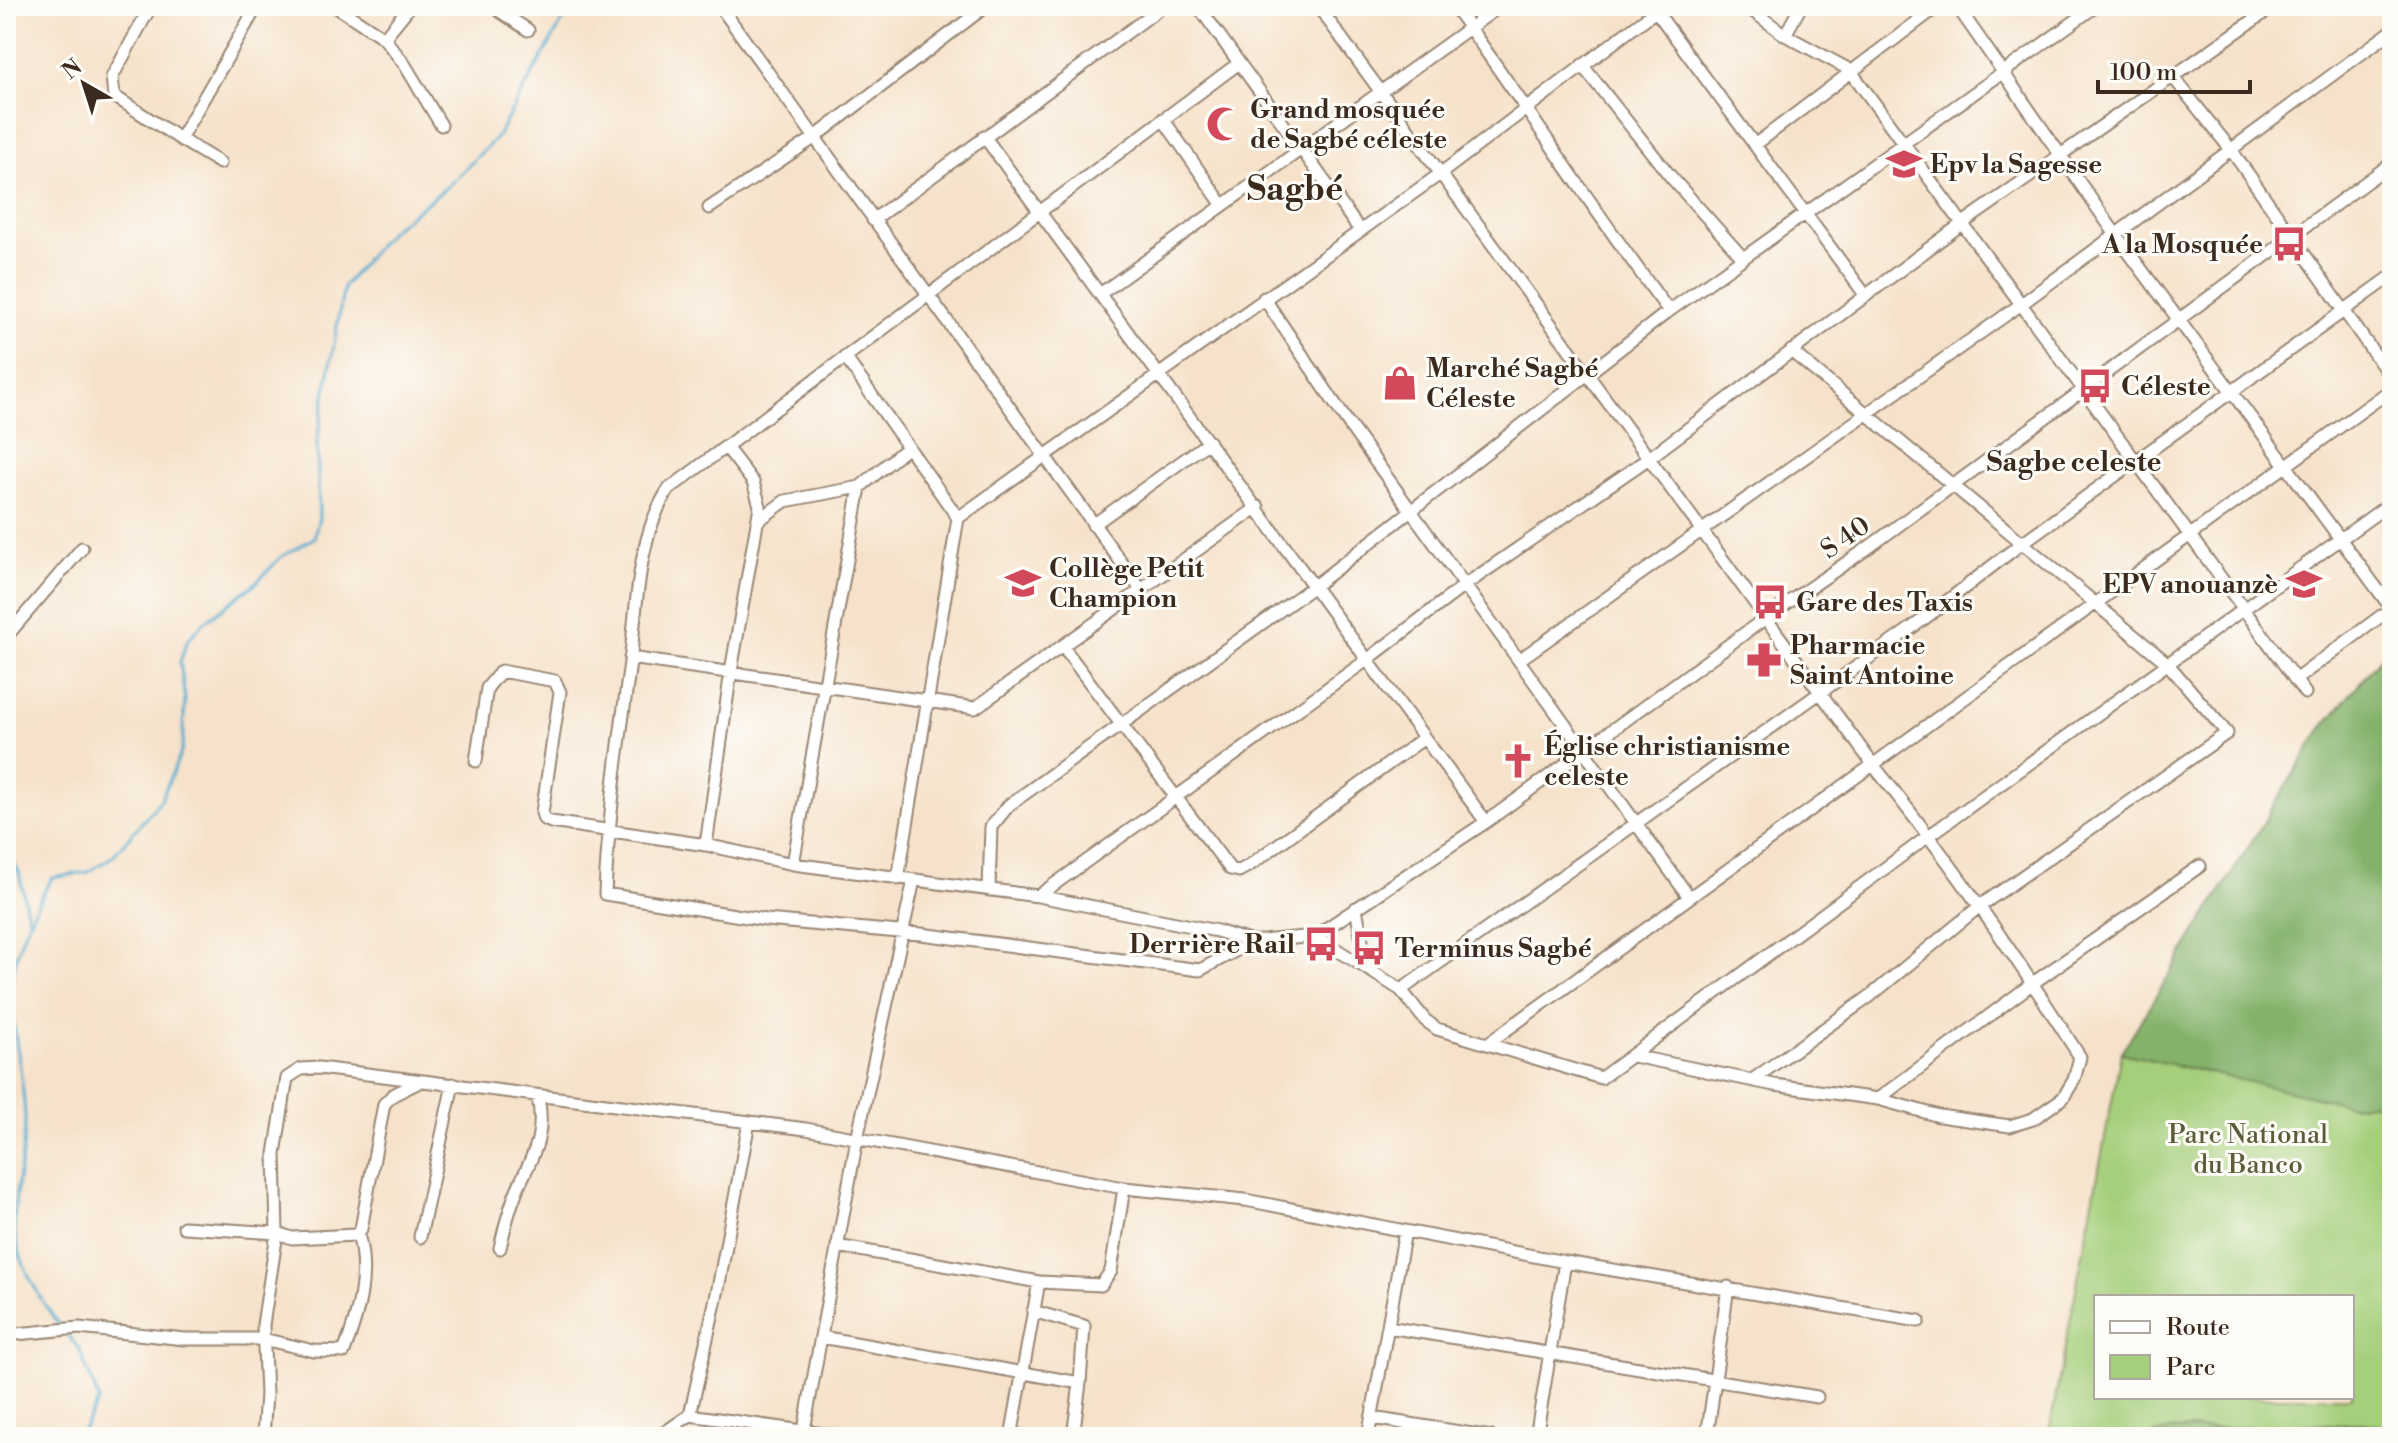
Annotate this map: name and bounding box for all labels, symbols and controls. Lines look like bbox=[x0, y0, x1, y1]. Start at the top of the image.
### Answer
north arrow bbox=[44, 44, 124, 124]
scale bar bbox=[2098, 44, 2250, 94]
text: N bbox=[57, 53, 88, 86]
text: 100 m bbox=[2110, 58, 2177, 88]
place label: Grand mosquée de Sagbé céleste bbox=[1250, 94, 1447, 156]
mosque icon: Grand mosquée de Sagbé céleste bbox=[1205, 105, 1243, 143]
school or university icon: Epv la Sagesse bbox=[1885, 145, 1923, 183]
place label: Epv la Sagesse bbox=[1930, 149, 2102, 181]
district label: Sagbé bbox=[1247, 169, 1343, 211]
bus stop icon: A la Mosquée bbox=[2270, 225, 2308, 263]
place label: A la Mosquée bbox=[2101, 229, 2263, 261]
place label: Marché Sagbé Céleste bbox=[1426, 353, 1599, 415]
shop icon: Marché Sagbé Céleste bbox=[1381, 364, 1419, 402]
bus stop icon: Céleste bbox=[2076, 367, 2114, 405]
place label: Céleste bbox=[2121, 371, 2211, 403]
district label: Sagbe celeste bbox=[1986, 445, 2162, 480]
street label: S 40 bbox=[1815, 510, 1876, 566]
place label: Collège Petit Champion bbox=[1049, 553, 1205, 615]
school or university icon: Collège Petit Champion bbox=[1004, 564, 1042, 602]
school or university icon: EPV anouanzè bbox=[2285, 565, 2323, 603]
place label: EPV anouanzè bbox=[2103, 569, 2278, 601]
bus stop icon: Gare des Taxis bbox=[1751, 583, 1789, 621]
place label: Gare des Taxis bbox=[1796, 587, 1973, 619]
place label: Pharmacie Saint Antoine bbox=[1790, 630, 1954, 692]
pharmacy icon: Pharmacie Saint Antoine bbox=[1745, 641, 1783, 679]
place label: Église christianisme celeste bbox=[1544, 729, 1790, 793]
church icon: Église christianisme celeste bbox=[1499, 742, 1537, 780]
bus stop icon: Derrière Rail bbox=[1302, 925, 1340, 963]
place label: Derrière Rail bbox=[1129, 929, 1295, 961]
bus stop icon: Terminus Sagbé bbox=[1350, 929, 1388, 967]
place label: Terminus Sagbé bbox=[1395, 933, 1592, 965]
park label: Parc National du Banco bbox=[2168, 1119, 2328, 1181]
legend bbox=[2094, 1295, 2354, 1399]
text: Route bbox=[2166, 1313, 2230, 1343]
text: Parc bbox=[2166, 1353, 2216, 1383]

